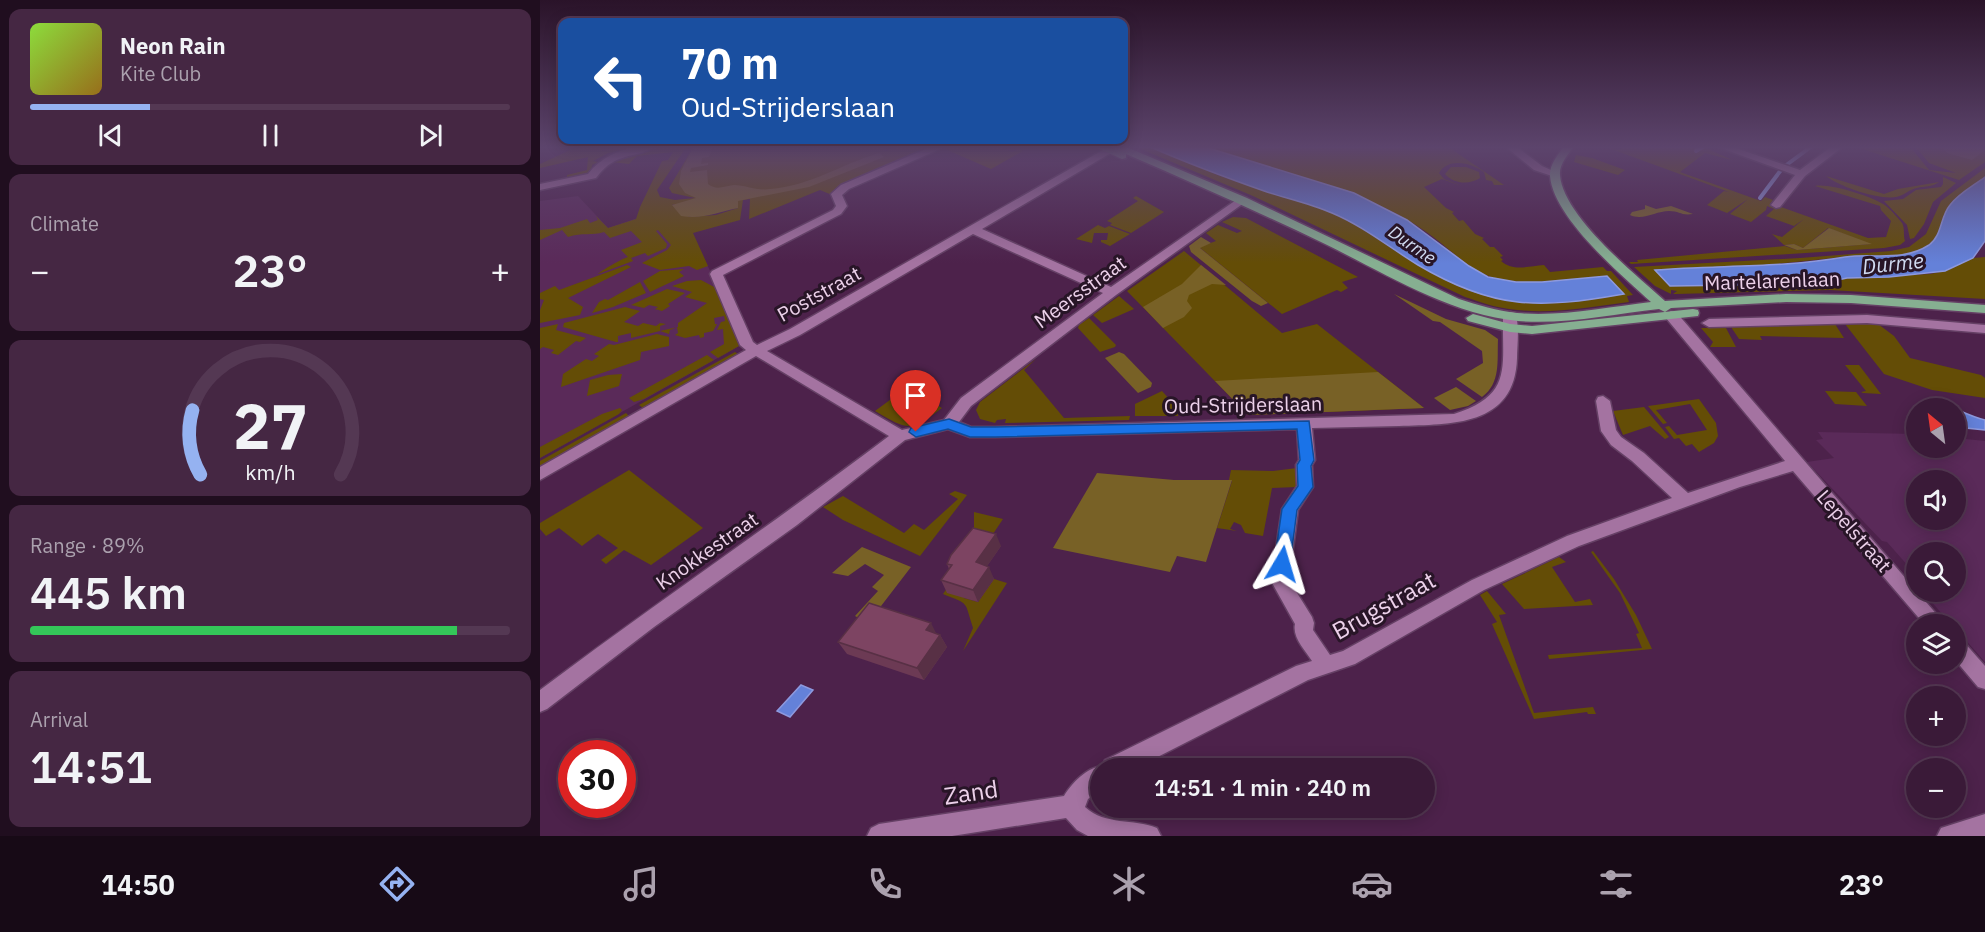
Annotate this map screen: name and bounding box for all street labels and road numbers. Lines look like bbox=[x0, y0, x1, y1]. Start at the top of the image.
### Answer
street label: Meersstraat bbox=[1028, 249, 1131, 334]
street label: Poststraat bbox=[772, 259, 865, 328]
street label: Martelarenlaan bbox=[1703, 265, 1840, 296]
street label: Oud-Strijderslaan bbox=[1164, 390, 1322, 419]
street label: Lepelstraat bbox=[1811, 484, 1898, 578]
street label: Knokkestraat bbox=[650, 505, 763, 596]
street label: Brugstraat bbox=[1326, 564, 1441, 647]
street label: Zand bbox=[942, 772, 1000, 812]

